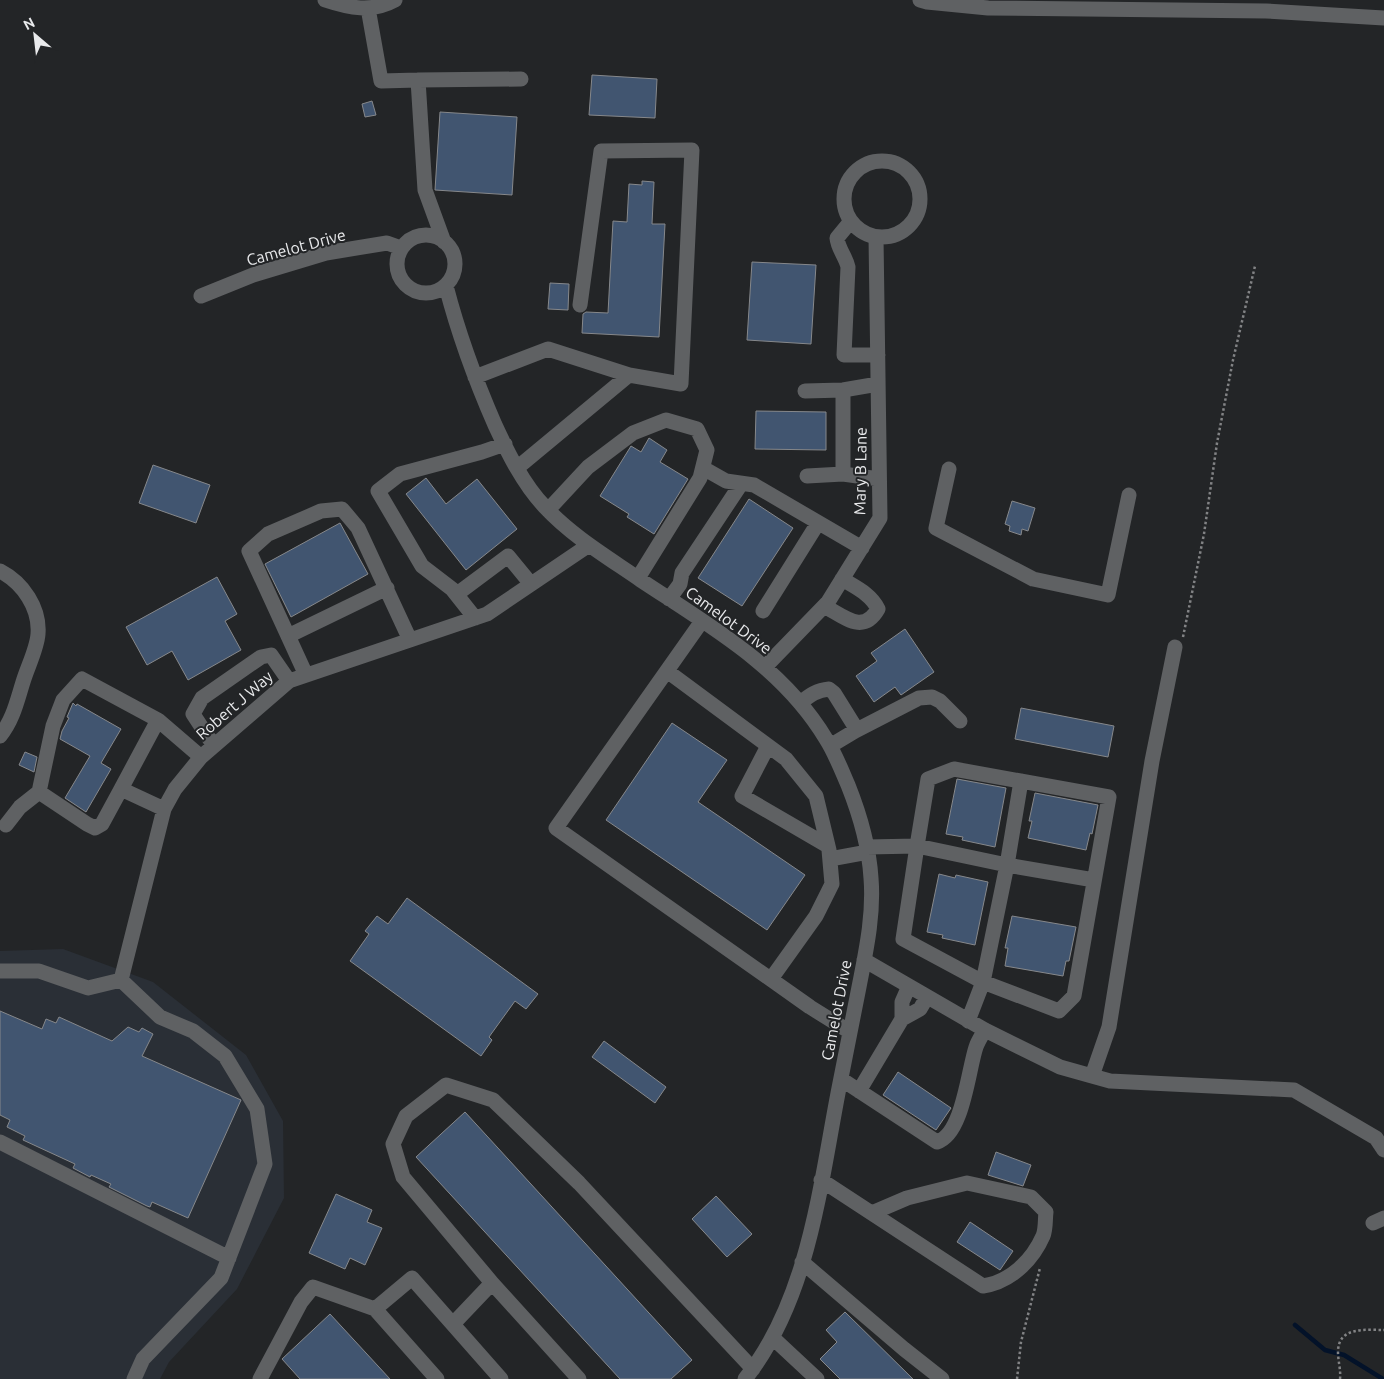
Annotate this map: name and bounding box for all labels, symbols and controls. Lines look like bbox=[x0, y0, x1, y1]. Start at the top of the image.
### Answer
north arrow bbox=[10, 10, 60, 60]
text: N bbox=[21, 14, 37, 33]
street label: Camelot Drive bbox=[244, 225, 348, 269]
street label: Mary B Lane bbox=[850, 427, 870, 515]
street label: Camelot Drive bbox=[682, 583, 776, 657]
street label: Robert J Way bbox=[192, 667, 276, 743]
street label: Camelot Drive bbox=[817, 958, 855, 1062]

